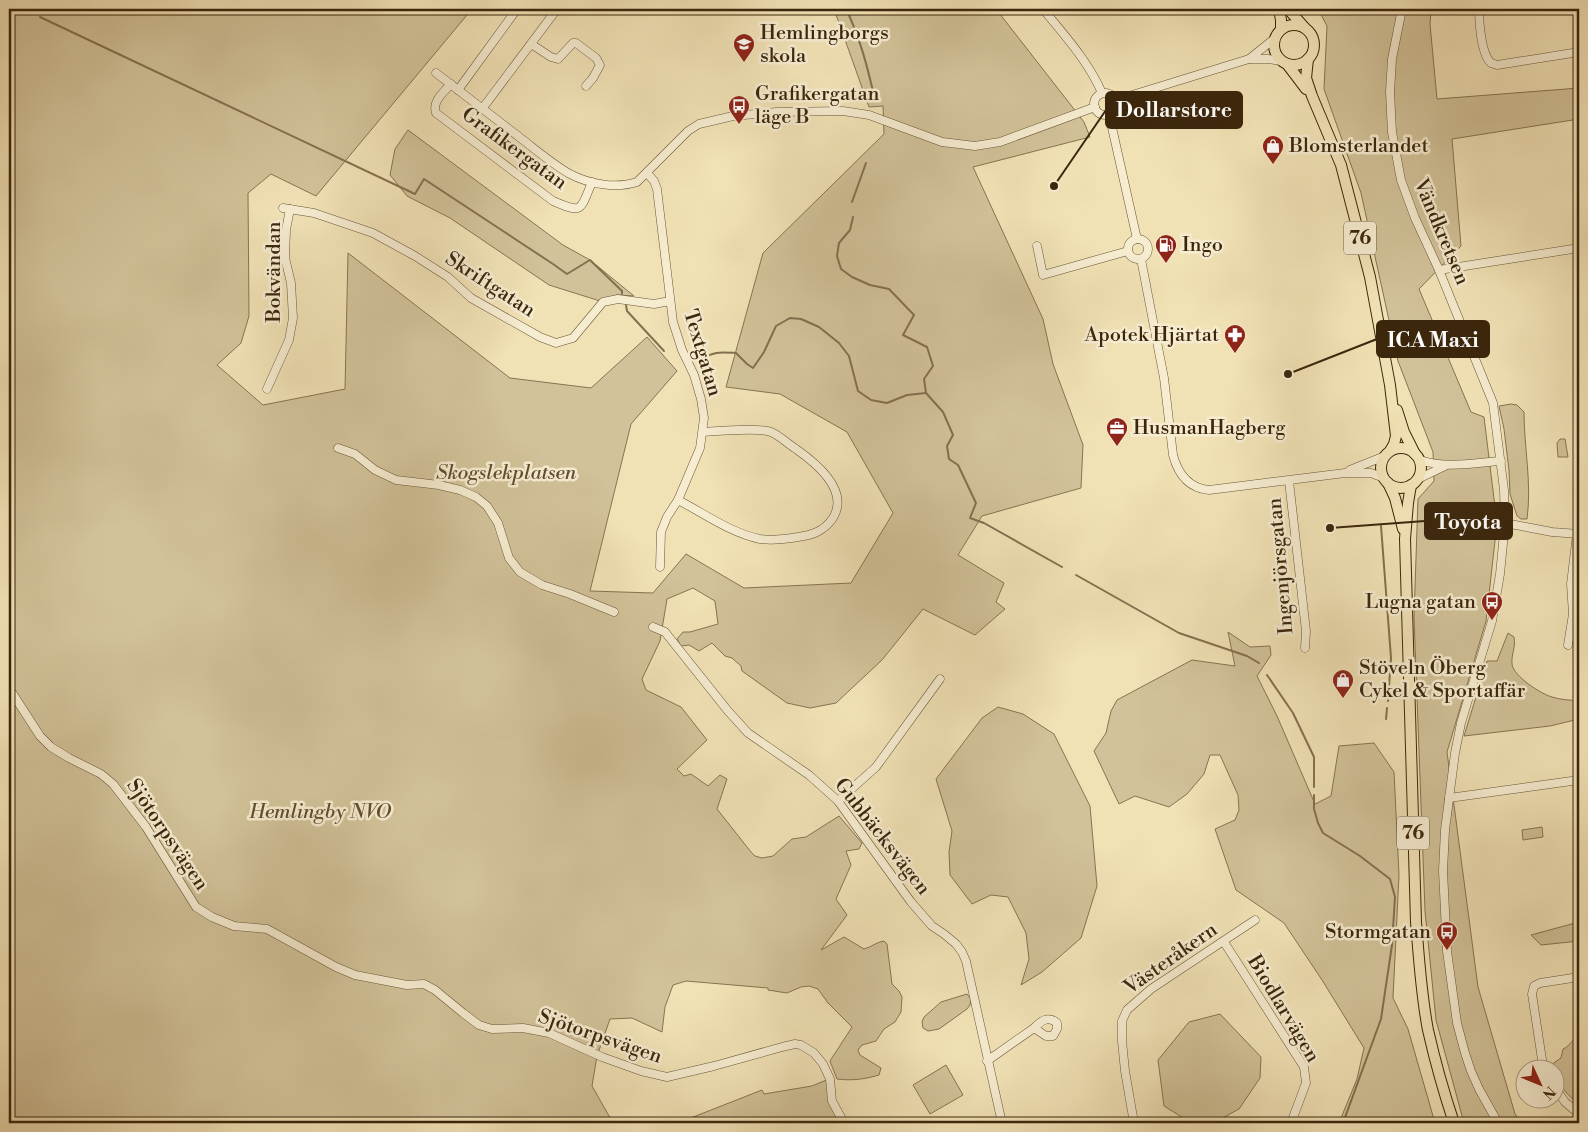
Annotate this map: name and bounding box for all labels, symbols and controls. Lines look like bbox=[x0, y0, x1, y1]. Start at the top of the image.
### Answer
place label: Hemlingborgs skola bbox=[760, 21, 889, 69]
school or university icon: Hemlingborgs skola bbox=[732, 32, 756, 63]
place label: Grafikergatan läge B bbox=[755, 82, 880, 130]
callout: Dollarstore bbox=[1106, 92, 1242, 128]
bus stop icon: Grafikergatan läge B bbox=[727, 94, 751, 125]
text: Dollarstore bbox=[1116, 98, 1232, 124]
street label: Grafikergatan bbox=[456, 102, 572, 196]
shop icon: Blomsterlandet bbox=[1261, 134, 1285, 165]
place label: Blomsterlandet bbox=[1288, 134, 1429, 159]
street label: Vändkretsen bbox=[1407, 174, 1475, 289]
street label: Bokvändan bbox=[262, 221, 287, 324]
road number: 76 bbox=[1344, 222, 1376, 254]
fuel station icon: Ingo bbox=[1154, 233, 1178, 264]
place label: Ingo bbox=[1182, 233, 1223, 258]
street label: Skriftgatan bbox=[440, 247, 540, 323]
street label: Textgatan bbox=[677, 307, 727, 399]
callout: ICA Maxi bbox=[1377, 321, 1489, 357]
place label: Apotek Hjärtat bbox=[1084, 323, 1219, 348]
pharmacy icon: Apotek Hjärtat bbox=[1223, 323, 1247, 354]
text: ICA Maxi bbox=[1387, 328, 1479, 354]
office icon: HusmanHagberg bbox=[1105, 416, 1129, 447]
place label: HusmanHagberg bbox=[1133, 416, 1286, 441]
park label: Skogslekplatsen bbox=[436, 461, 577, 486]
street label: Ingenjörsgatan bbox=[1263, 497, 1299, 635]
callout: Toyota bbox=[1425, 503, 1512, 539]
text: Toyota bbox=[1435, 510, 1502, 536]
place label: Lugna gatan bbox=[1365, 590, 1476, 615]
bus stop icon: Lugna gatan bbox=[1480, 590, 1504, 621]
place label: Stöveln Öberg Cykel & Sportaffär bbox=[1359, 655, 1526, 704]
shop icon: Stöveln Öberg Cykel & Sportaffär bbox=[1331, 668, 1355, 699]
street label: Gubbäcksvägen bbox=[829, 773, 936, 901]
street label: Sjötorpsvägen bbox=[120, 774, 214, 896]
park label: Hemlingby NVO bbox=[248, 800, 391, 825]
road number: 76 bbox=[1397, 816, 1429, 850]
street label: Västeråkern bbox=[1119, 918, 1223, 1001]
place label: Stormgatan bbox=[1325, 920, 1431, 945]
bus stop icon: Stormgatan bbox=[1435, 920, 1459, 951]
street label: Biodlarvägen bbox=[1241, 950, 1325, 1067]
street label: Sjötorpsvägen bbox=[535, 1004, 665, 1070]
north arrow bbox=[1516, 1060, 1566, 1110]
text: N bbox=[1538, 1082, 1559, 1103]

